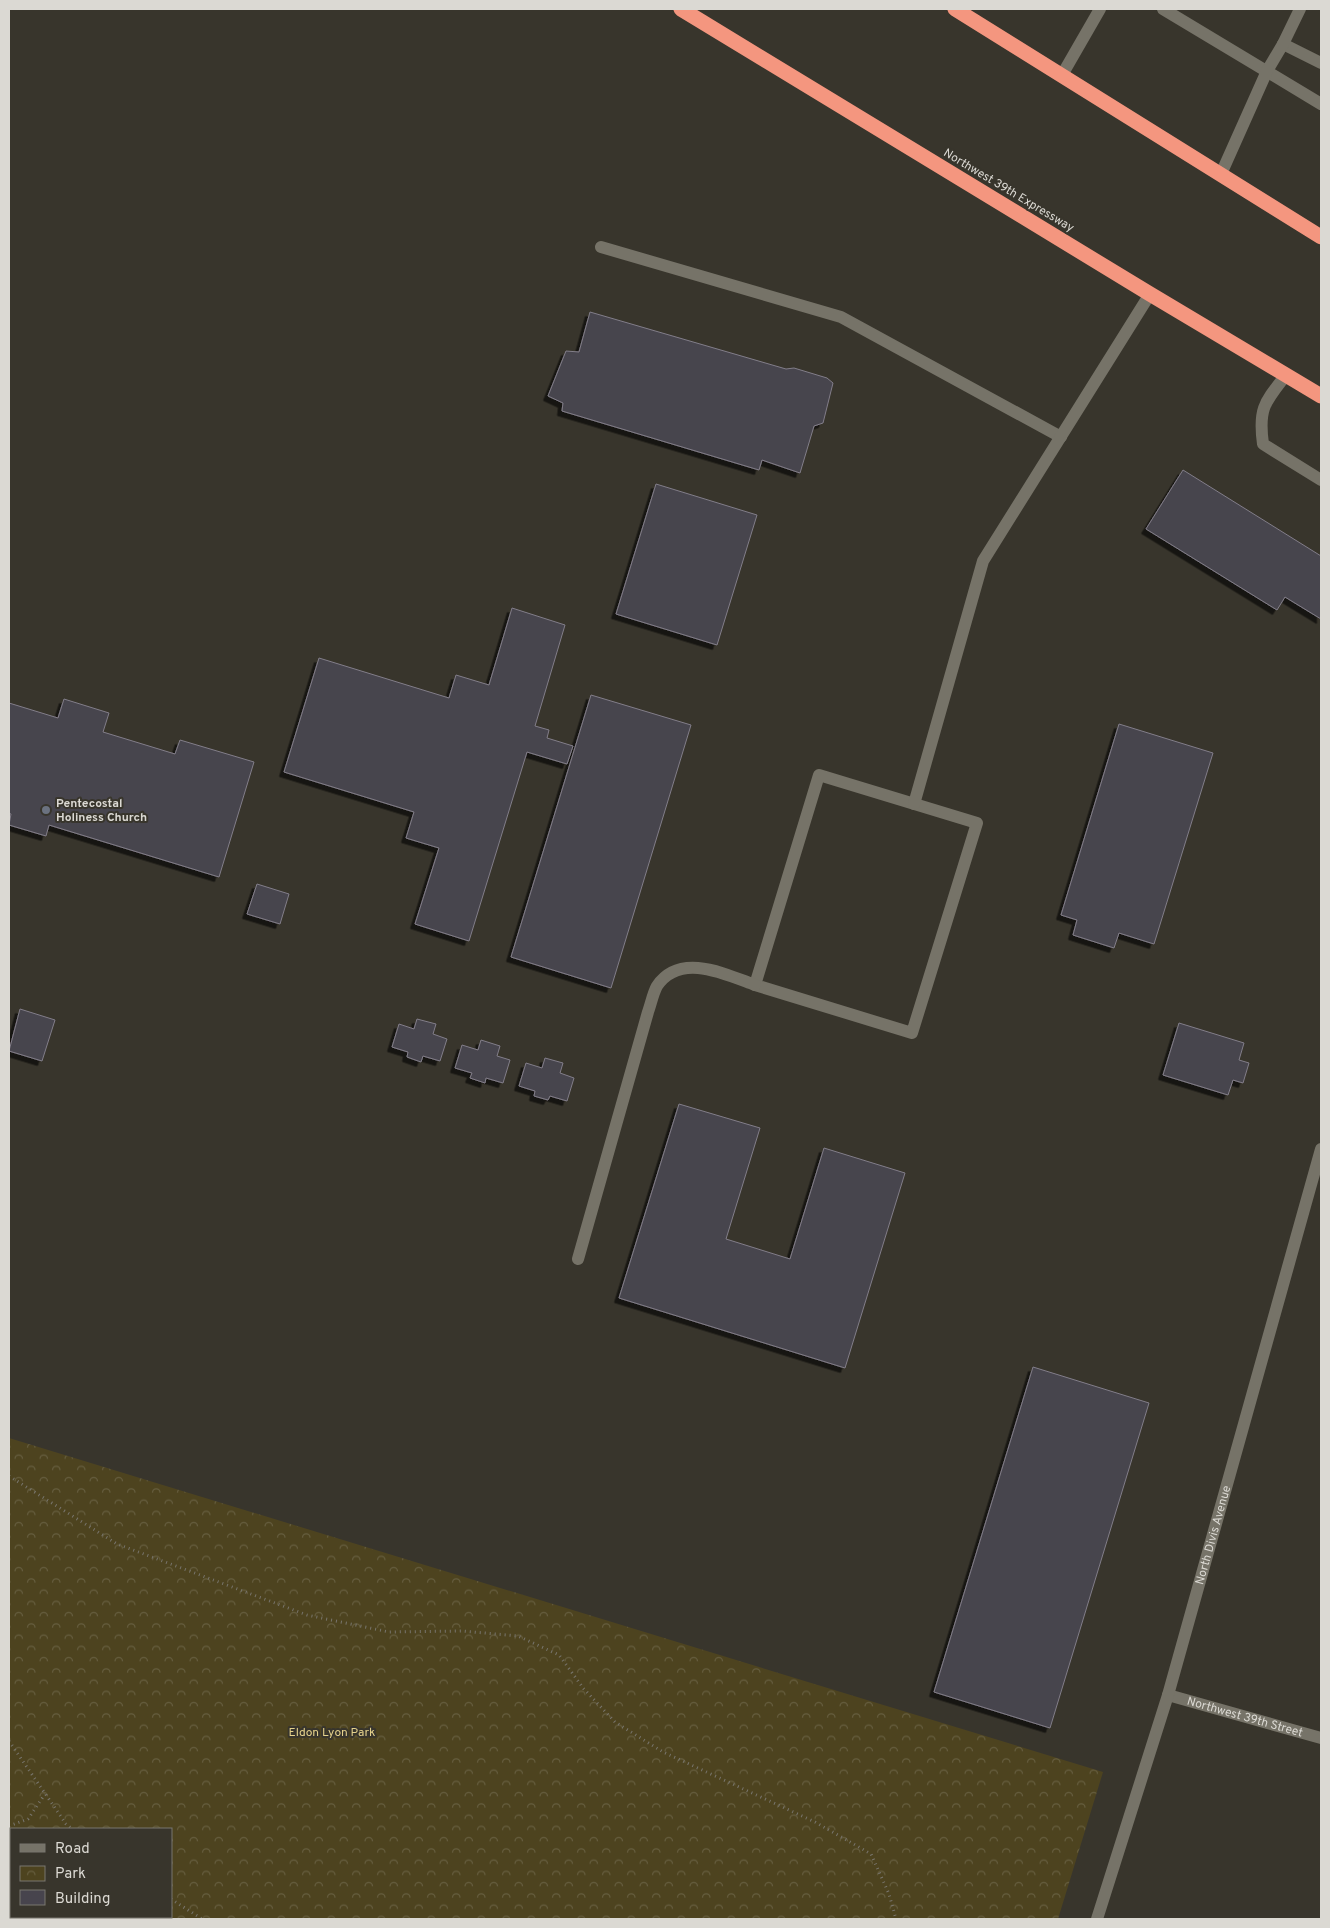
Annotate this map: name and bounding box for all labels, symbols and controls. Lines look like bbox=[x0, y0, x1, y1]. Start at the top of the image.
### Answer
street label: Northwest 39th Expressway bbox=[940, 145, 1077, 236]
place label: Pentecostal Holiness Church bbox=[56, 796, 147, 826]
marker: Pentecostal Holiness Church bbox=[40, 804, 52, 816]
street label: North Divis Avenue bbox=[1192, 1484, 1235, 1587]
street label: Northwest 39th Street bbox=[1185, 1694, 1305, 1742]
park label: Eldon Lyon Park bbox=[289, 1725, 375, 1741]
legend bbox=[10, 1828, 172, 1918]
text: Road bbox=[55, 1840, 90, 1859]
text: Park bbox=[55, 1865, 86, 1884]
text: Building bbox=[55, 1890, 110, 1909]

